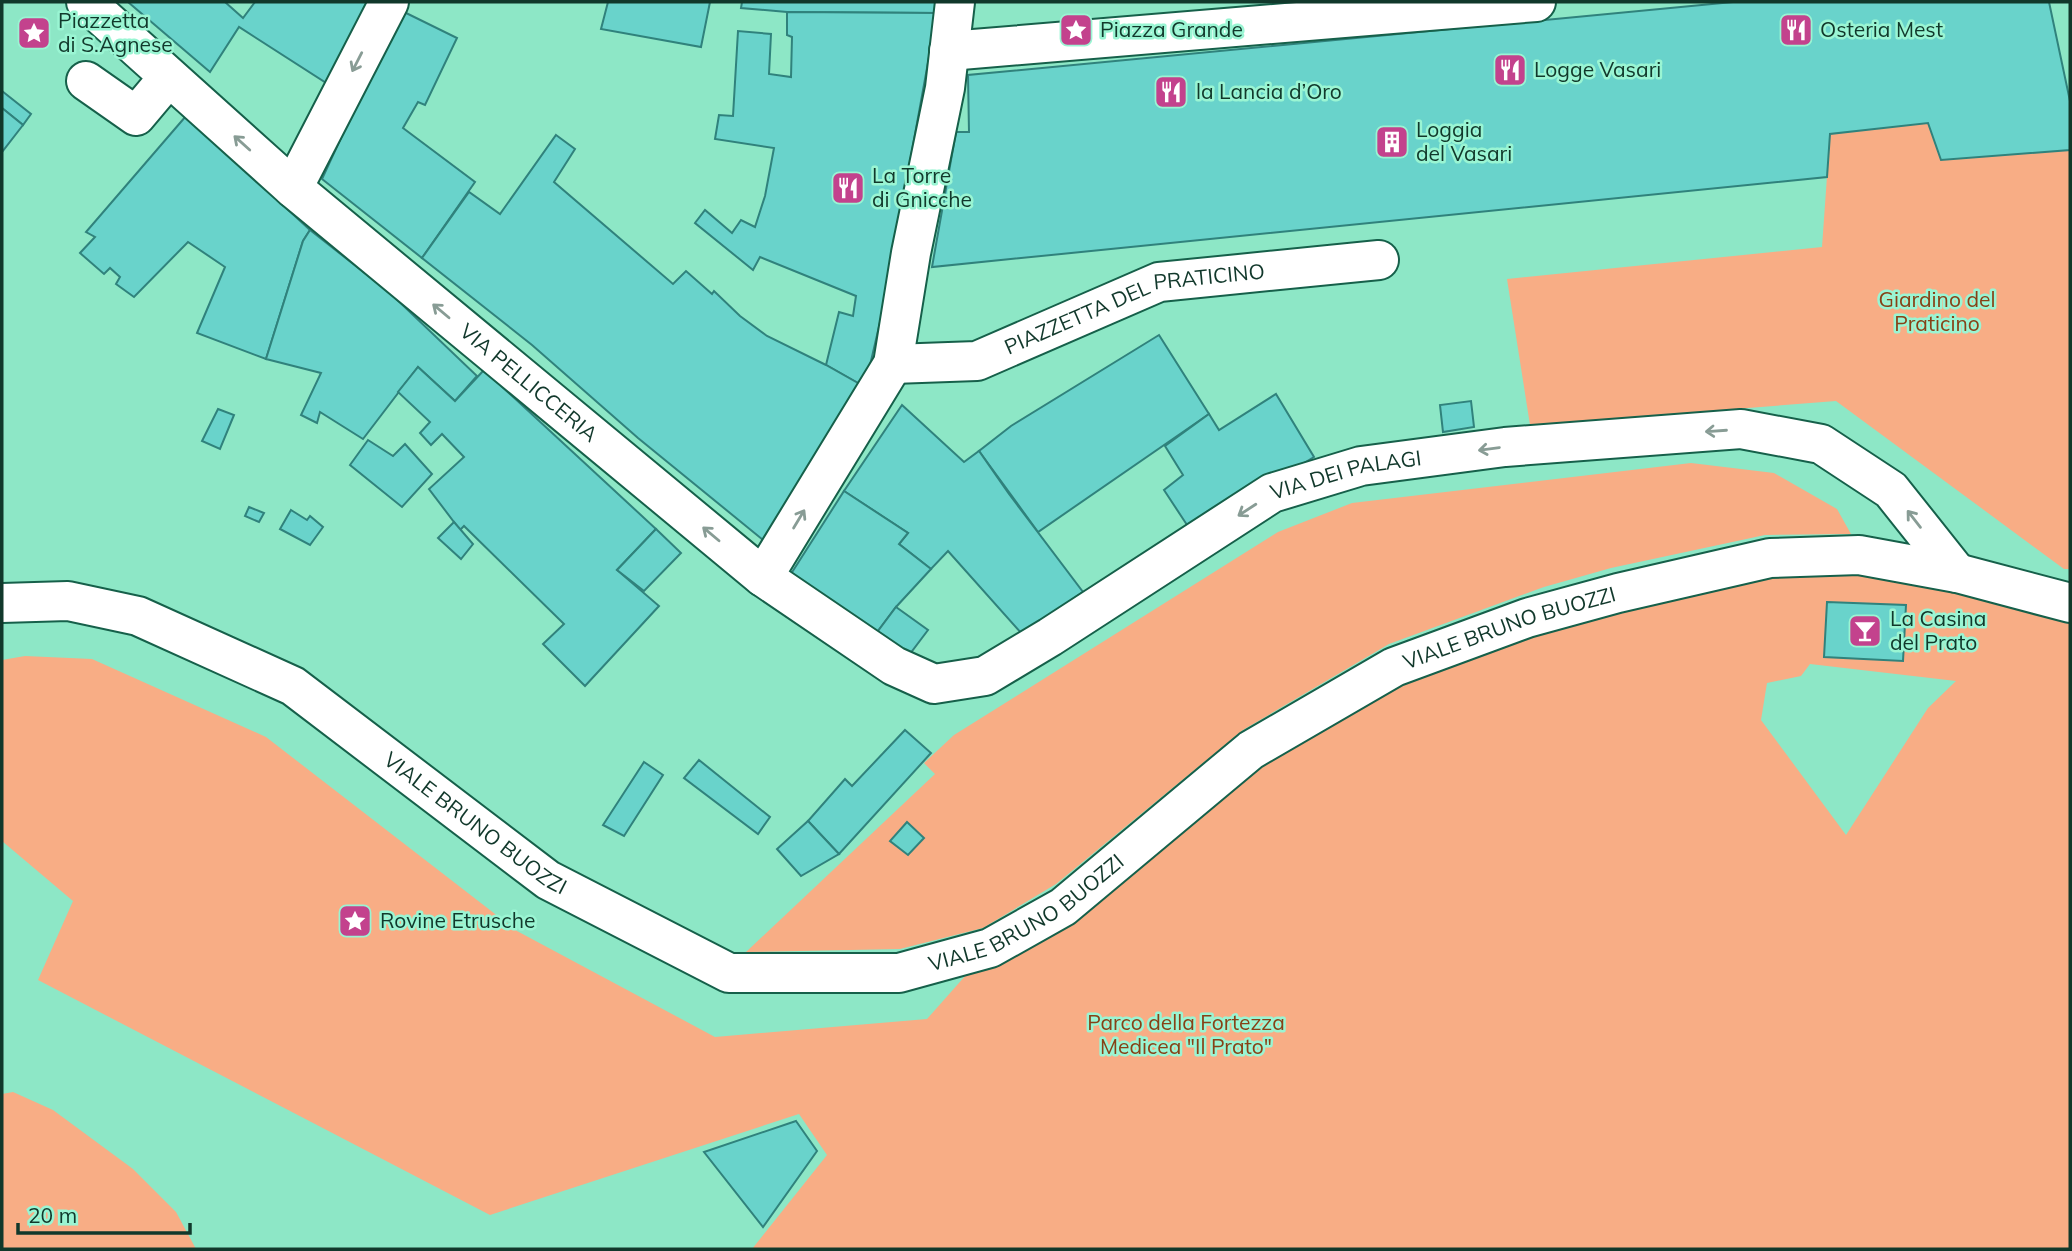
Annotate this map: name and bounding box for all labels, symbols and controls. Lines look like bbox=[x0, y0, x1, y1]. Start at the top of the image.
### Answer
place label: Piazzetta di S.Agnese bbox=[58, 7, 173, 57]
place icon: Piazza Grande bbox=[1057, 11, 1095, 49]
restaurant icon: Osteria Mest bbox=[1777, 11, 1815, 49]
place icon: Piazzetta di S.Agnese bbox=[15, 14, 53, 52]
place label: Piazza Grande bbox=[1100, 16, 1243, 42]
place label: Osteria Mest bbox=[1820, 16, 1943, 42]
restaurant icon: Logge Vasari bbox=[1491, 51, 1529, 89]
one-way arrow bbox=[350, 52, 364, 72]
place label: Logge Vasari bbox=[1534, 56, 1661, 82]
restaurant icon: la Lancia d’Oro bbox=[1152, 73, 1190, 111]
place label: la Lancia d’Oro bbox=[1196, 78, 1342, 104]
place label: Loggia del Vasari bbox=[1416, 116, 1512, 166]
building icon: Loggia del Vasari bbox=[1373, 123, 1411, 161]
one-way arrow bbox=[233, 135, 251, 151]
place label: La Torre di Gnicche bbox=[872, 162, 972, 212]
restaurant icon: La Torre di Gnicche bbox=[829, 169, 867, 207]
street label: PIAZZETTA DEL PRATICINO bbox=[1000, 258, 1266, 360]
park label: Giardino del Praticino bbox=[1879, 286, 1995, 336]
one-way arrow bbox=[432, 303, 450, 319]
street label: VIA PELLICCERIA bbox=[455, 317, 604, 447]
one-way arrow bbox=[1705, 425, 1728, 438]
one-way arrow bbox=[1479, 443, 1501, 456]
street label: VIA DEI PALAGI bbox=[1267, 444, 1423, 505]
one-way arrow bbox=[1238, 503, 1258, 517]
one-way arrow bbox=[792, 509, 806, 529]
one-way arrow bbox=[1907, 511, 1922, 529]
one-way arrow bbox=[702, 526, 720, 541]
street label: VIALE BRUNO BUOZZI bbox=[1399, 580, 1618, 675]
place label: La Casina del Prato bbox=[1890, 605, 1986, 655]
bar icon: La Casina del Prato bbox=[1846, 612, 1884, 650]
street label: VIALE BRUNO BUOZZI bbox=[379, 746, 571, 899]
street label: VIALE BRUNO BUOZZI bbox=[925, 848, 1129, 976]
place icon: Rovine Etrusche bbox=[336, 902, 374, 940]
place label: Rovine Etrusche bbox=[380, 907, 535, 933]
park label: Parco della Fortezza Medicea "Il Prato" bbox=[1087, 1009, 1285, 1059]
scale bar bbox=[18, 1192, 189, 1236]
text: 20 m bbox=[28, 1202, 77, 1228]

